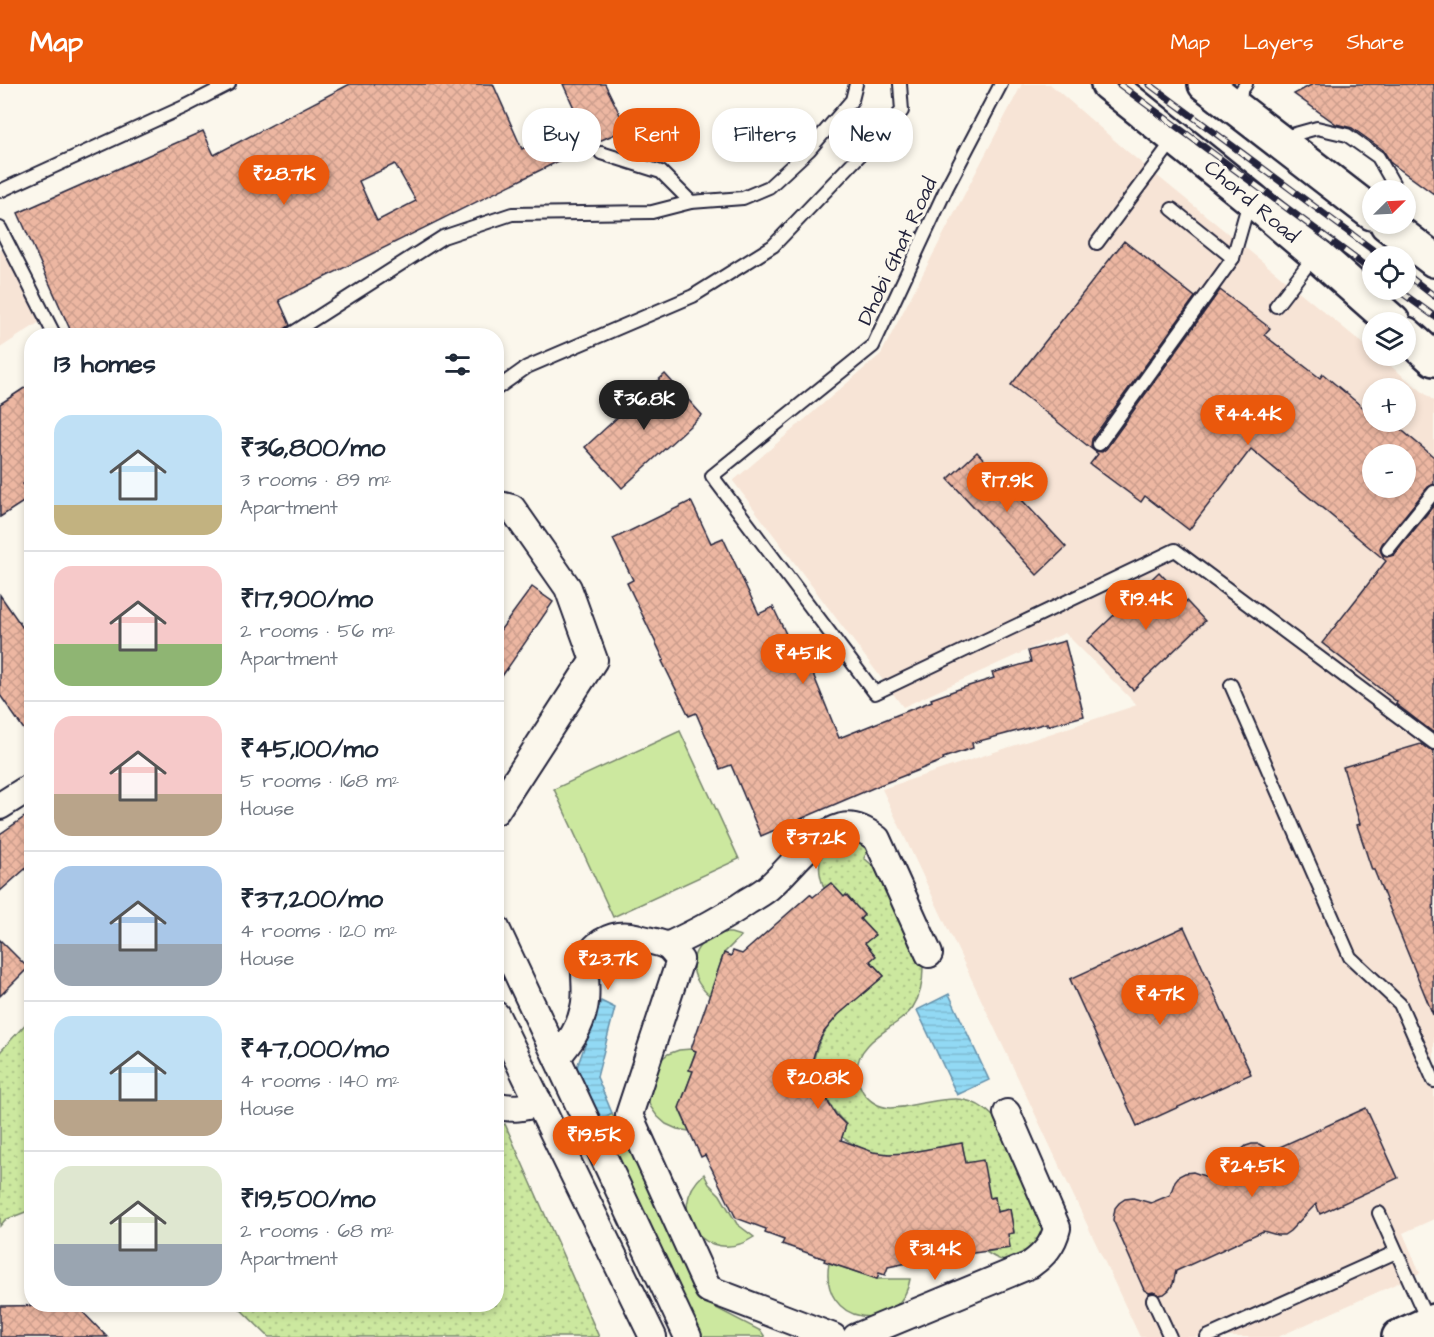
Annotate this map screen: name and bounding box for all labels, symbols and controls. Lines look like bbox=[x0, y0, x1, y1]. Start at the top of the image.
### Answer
text: Map bbox=[30, 23, 83, 62]
text: Map bbox=[1170, 28, 1210, 57]
text: Layers bbox=[1243, 28, 1313, 57]
text: Share bbox=[1346, 28, 1404, 57]
chip: Buy bbox=[522, 108, 601, 162]
chip: Rent bbox=[613, 108, 700, 162]
chip: Filters bbox=[712, 108, 817, 162]
chip: New bbox=[829, 108, 913, 162]
street label: Chord Road bbox=[1198, 153, 1306, 250]
pin: ₹28.7K bbox=[235, 155, 333, 206]
text: ₹28.7K bbox=[252, 160, 316, 188]
street label: Dhobi Ghat Road bbox=[851, 172, 944, 330]
north arrow bbox=[1362, 180, 1416, 234]
map controls bbox=[1362, 180, 1416, 498]
button: locate bbox=[1362, 246, 1416, 300]
button: layers bbox=[1362, 312, 1416, 366]
text: 13 homes bbox=[54, 346, 156, 382]
icon: filters bbox=[441, 348, 474, 381]
button: + bbox=[1362, 378, 1416, 432]
pin: ₹36.8K bbox=[595, 380, 693, 431]
text: ₹36.8K bbox=[613, 385, 675, 413]
pin: ₹44.4K bbox=[1199, 395, 1297, 446]
text: ₹44.4K bbox=[1214, 400, 1282, 428]
text: ₹36,800/mo bbox=[240, 430, 385, 466]
icon: home bbox=[102, 439, 174, 511]
button: − bbox=[1362, 444, 1416, 498]
pin: ₹17.9K bbox=[958, 462, 1056, 513]
text: 3 rooms · 89 m² bbox=[240, 466, 392, 494]
text: ₹17.9K bbox=[981, 467, 1033, 495]
text: Apartment bbox=[240, 494, 338, 522]
pin: ₹19.4K bbox=[1097, 580, 1195, 631]
text: ₹17,900/mo bbox=[240, 581, 373, 617]
text: ₹19.4K bbox=[1119, 585, 1173, 613]
icon: home bbox=[102, 590, 174, 662]
text: 2 rooms · 56 m² bbox=[240, 617, 395, 645]
pin: ₹45.1K bbox=[754, 634, 852, 685]
text: ₹45.1K bbox=[775, 639, 831, 667]
text: Apartment bbox=[240, 645, 338, 673]
text: ₹45,100/mo bbox=[240, 731, 378, 767]
icon: home bbox=[102, 740, 174, 812]
text: 5 rooms · 168 m² bbox=[240, 767, 399, 795]
text: House bbox=[240, 795, 294, 823]
pin: ₹37.2K bbox=[767, 819, 865, 870]
text: ₹37.2K bbox=[786, 824, 846, 852]
text: ₹37,200/mo bbox=[240, 881, 383, 917]
icon: home bbox=[102, 890, 174, 962]
text: 4 rooms · 120 m² bbox=[240, 917, 397, 945]
pin: ₹23.7K bbox=[559, 940, 657, 991]
text: House bbox=[240, 945, 294, 973]
text: ₹23.7K bbox=[578, 945, 638, 973]
pin: ₹47K bbox=[1124, 975, 1196, 1026]
text: ₹47K bbox=[1135, 980, 1185, 1008]
text: ₹47,000/mo bbox=[240, 1031, 389, 1067]
icon: home bbox=[102, 1040, 174, 1112]
pin: ₹20.8K bbox=[769, 1059, 867, 1110]
text: ₹20.8K bbox=[786, 1064, 850, 1092]
text: 4 rooms · 140 m² bbox=[240, 1067, 399, 1095]
text: House bbox=[240, 1095, 294, 1123]
pin: ₹19.5K bbox=[545, 1116, 643, 1167]
text: ₹19.5K bbox=[567, 1121, 621, 1149]
pin: ₹24.5K bbox=[1203, 1147, 1301, 1198]
text: ₹24.5K bbox=[1219, 1152, 1285, 1180]
text: ₹19,500/mo bbox=[240, 1181, 376, 1217]
icon: home bbox=[102, 1190, 174, 1262]
text: 2 rooms · 68 m² bbox=[240, 1217, 394, 1245]
pin: ₹31.4K bbox=[886, 1230, 984, 1281]
text: ₹31.4K bbox=[909, 1235, 961, 1263]
text: Apartment bbox=[240, 1245, 338, 1273]

